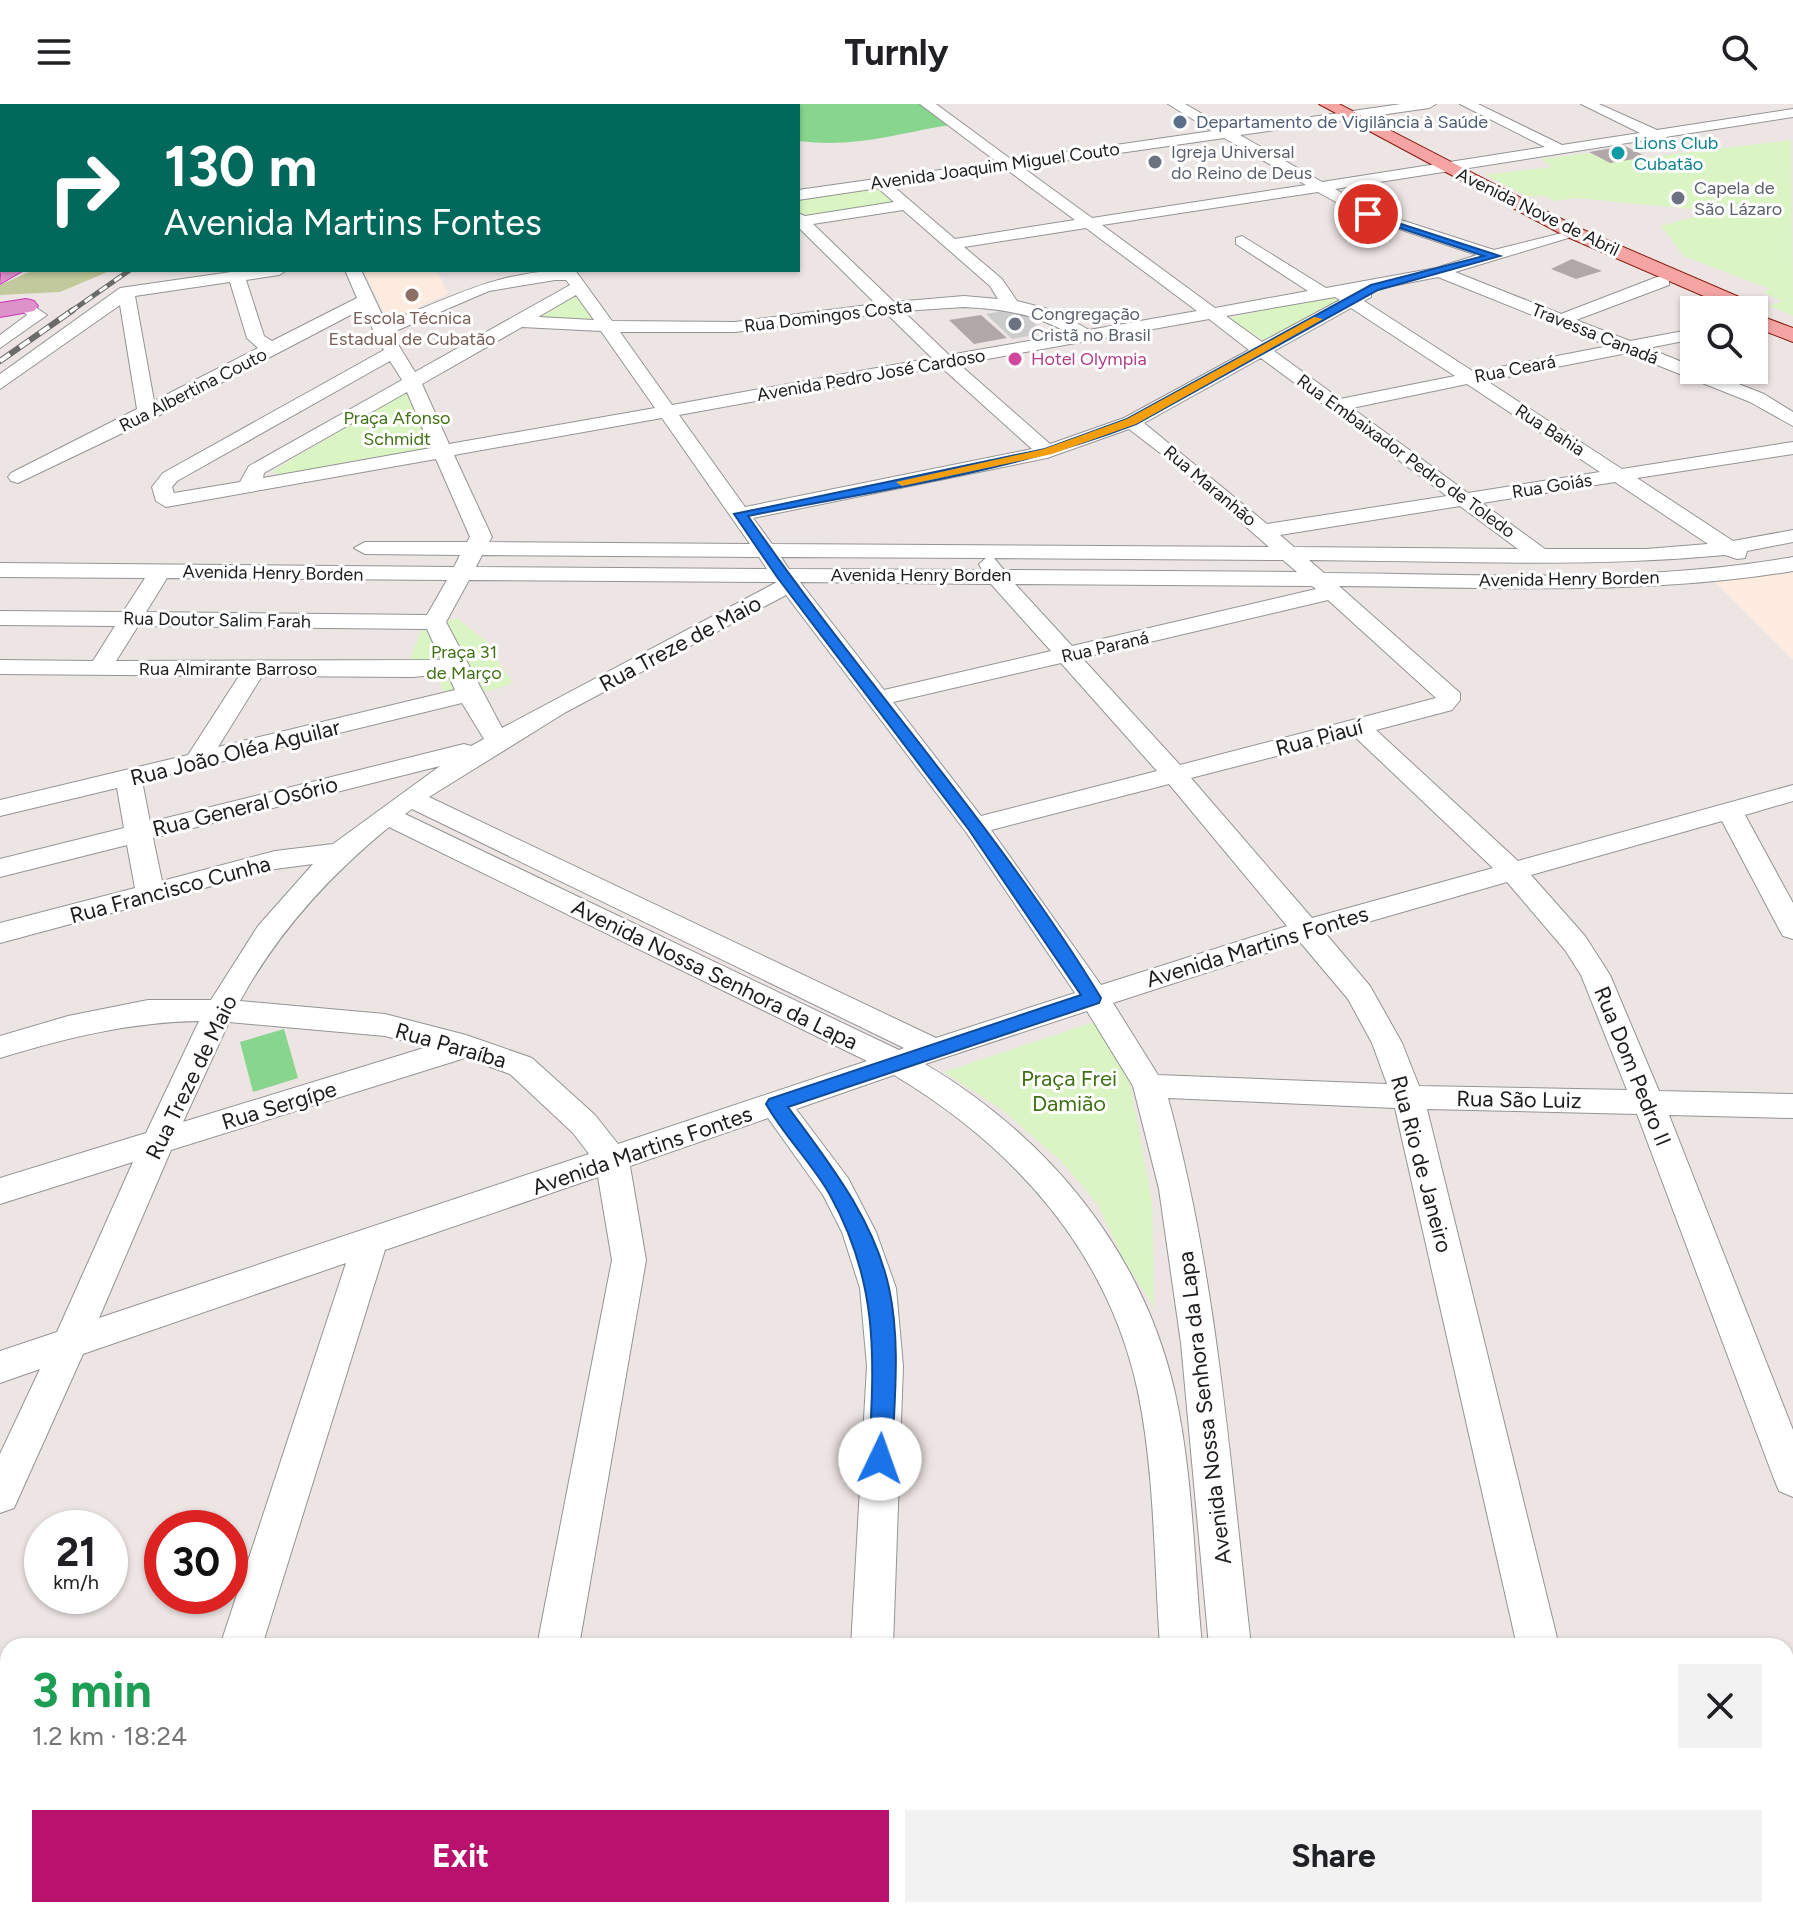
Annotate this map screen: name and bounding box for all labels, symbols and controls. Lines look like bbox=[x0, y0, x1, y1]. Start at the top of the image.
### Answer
icon: menu bbox=[32, 30, 76, 74]
icon: search bbox=[1717, 30, 1761, 74]
text: Turnly bbox=[845, 31, 948, 74]
place label: Departamento de Vigilância à Saúde bbox=[1196, 111, 1488, 133]
marker: Departamento de Vigilância à Saúde bbox=[1171, 113, 1189, 131]
place label: Lions Club Cubatão bbox=[1634, 132, 1718, 175]
text: 130 m bbox=[164, 133, 317, 200]
icon: right bbox=[32, 136, 136, 240]
street label: Avenida Joaquim Miguel Couto bbox=[869, 138, 1121, 194]
place label: Igreja Universal do Reino de Deus bbox=[1171, 141, 1312, 184]
marker: Lions Club Cubatão bbox=[1609, 144, 1627, 162]
marker: Igreja Universal do Reino de Deus bbox=[1146, 153, 1164, 171]
street label: Avenida Nove de Abril bbox=[1453, 163, 1623, 261]
place label: Capela de São Lázaro bbox=[1694, 177, 1782, 220]
pin bbox=[1334, 180, 1402, 248]
marker: Capela de São Lázaro bbox=[1669, 189, 1687, 207]
icon: arrive bbox=[1346, 192, 1390, 236]
text: Avenida Martins Fontes bbox=[164, 201, 542, 244]
marker: Escola Técnica Estadual de Cubatão bbox=[403, 286, 421, 304]
street label: Rua Domingos Costa bbox=[743, 295, 913, 337]
map controls bbox=[1680, 296, 1768, 384]
button: search bbox=[1680, 296, 1768, 384]
street label: Travessa Canadá bbox=[1528, 299, 1662, 369]
place label: Congregação Cristã no Brasil bbox=[1031, 303, 1151, 346]
place label: Escola Técnica Estadual de Cubatão bbox=[328, 307, 496, 350]
marker: Congregação Cristã no Brasil bbox=[1006, 315, 1024, 333]
street label: Rua Albertina Couto bbox=[115, 343, 271, 437]
street label: Avenida Pedro José Cardoso bbox=[755, 344, 987, 406]
place label: Hotel Olympia bbox=[1031, 348, 1147, 370]
marker: Hotel Olympia bbox=[1006, 350, 1024, 368]
street label: Rua Ceará bbox=[1473, 350, 1557, 388]
street label: Rua Embaixador Pedro de Toledo bbox=[1293, 369, 1519, 543]
street label: Rua Bahia bbox=[1511, 399, 1589, 461]
park label: Praça Afonso Schmidt bbox=[343, 407, 451, 450]
street label: Rua Maranhão bbox=[1159, 441, 1261, 531]
street label: Rua Goiás bbox=[1510, 469, 1594, 503]
street label: Avenida Henry Borden bbox=[182, 560, 364, 586]
street label: Avenida Henry Borden bbox=[831, 564, 1011, 586]
street label: Avenida Henry Borden bbox=[1478, 566, 1660, 592]
street label: Rua Treze de Maio bbox=[595, 589, 766, 698]
street label: Rua Doutor Salim Farah bbox=[123, 607, 311, 633]
street label: Rua Paraná bbox=[1059, 626, 1151, 668]
park label: Praça 31 de Março bbox=[426, 641, 502, 684]
street label: Rua Almirante Barroso bbox=[139, 658, 317, 680]
street label: Rua João Oléa Aguilar bbox=[127, 713, 343, 792]
street label: Rua Piauí bbox=[1273, 713, 1367, 762]
street label: Rua General Osório bbox=[150, 770, 341, 843]
street label: Rua Francisco Cunha bbox=[67, 850, 273, 929]
street label: Avenida Nossa Senhora da Lapa bbox=[567, 893, 862, 1056]
street label: Avenida Martins Fontes bbox=[1143, 900, 1371, 993]
street label: Rua Dom Pedro II bbox=[1588, 982, 1677, 1150]
street label: Rua Treze de Maio bbox=[140, 991, 243, 1164]
street label: Rua Paraíba bbox=[392, 1017, 510, 1074]
park label: Praça Frei Damião bbox=[1021, 1065, 1117, 1117]
street label: Rua Rio de Janeiro bbox=[1385, 1073, 1458, 1256]
street label: Rua Sergípe bbox=[218, 1075, 340, 1136]
street label: Rua São Luiz bbox=[1456, 1085, 1582, 1114]
street label: Avenida Martins Fontes bbox=[529, 1100, 756, 1201]
street label: Avenida Nossa Senhora da Lapa bbox=[1172, 1250, 1237, 1566]
position arrow bbox=[838, 1417, 922, 1501]
speed limit sign: 30 bbox=[144, 1510, 248, 1614]
text: 21 bbox=[56, 1528, 96, 1576]
text: km/h bbox=[53, 1570, 99, 1594]
text: 3 min bbox=[32, 1661, 152, 1719]
button: close bbox=[1678, 1664, 1762, 1748]
text: 1.2 km · 18:24 bbox=[32, 1720, 187, 1752]
button: Exit bbox=[32, 1810, 889, 1902]
button: Share bbox=[905, 1810, 1762, 1902]

